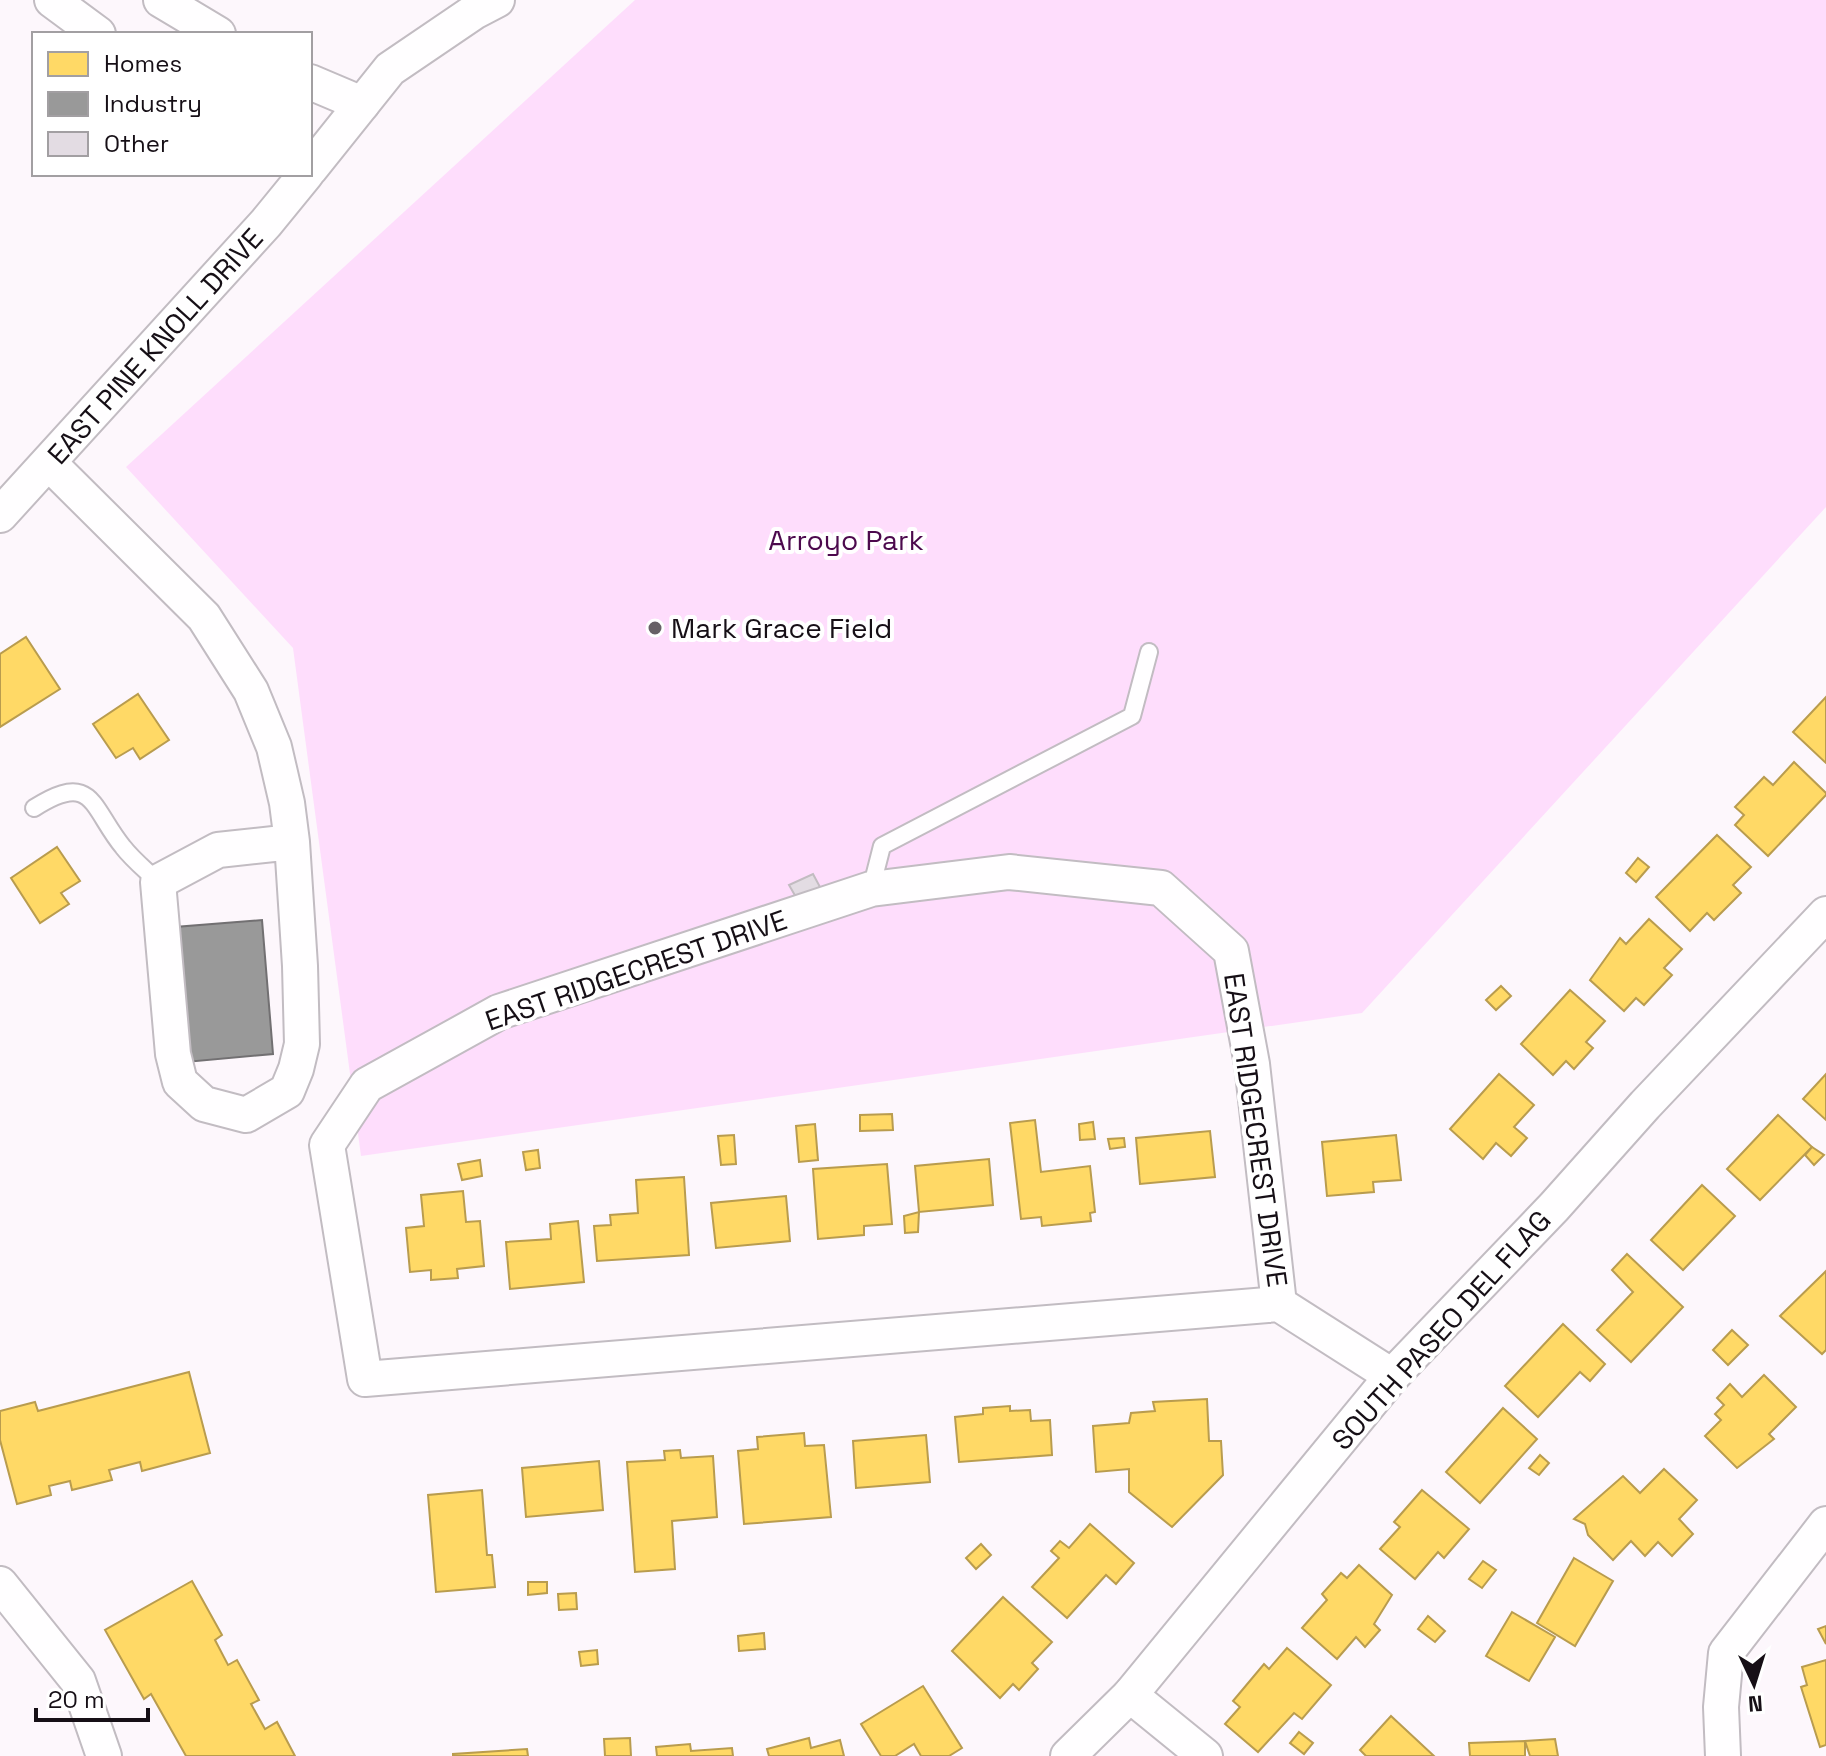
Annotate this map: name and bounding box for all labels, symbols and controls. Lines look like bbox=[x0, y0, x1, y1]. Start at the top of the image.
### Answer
legend bbox=[32, 32, 312, 176]
text: Homes bbox=[104, 48, 182, 79]
text: Industry bbox=[104, 88, 202, 119]
text: Other bbox=[104, 128, 169, 159]
street label: EAST PINE KNOLL DRIVE bbox=[39, 220, 271, 472]
park label: Arroyo Park bbox=[768, 522, 924, 558]
place label: Mark Grace Field bbox=[671, 610, 892, 646]
marker: Mark Grace Field bbox=[646, 619, 664, 637]
street label: EAST RIDGECREST DRIVE bbox=[480, 901, 792, 1039]
street label: EAST RIDGECREST DRIVE bbox=[1216, 971, 1296, 1289]
street label: SOUTH PASEO DEL FLAG bbox=[1324, 1203, 1558, 1457]
north arrow bbox=[1714, 1644, 1794, 1724]
scale bar bbox=[36, 1672, 148, 1722]
text: 20 m bbox=[48, 1684, 105, 1715]
text: N bbox=[1747, 1689, 1764, 1718]

